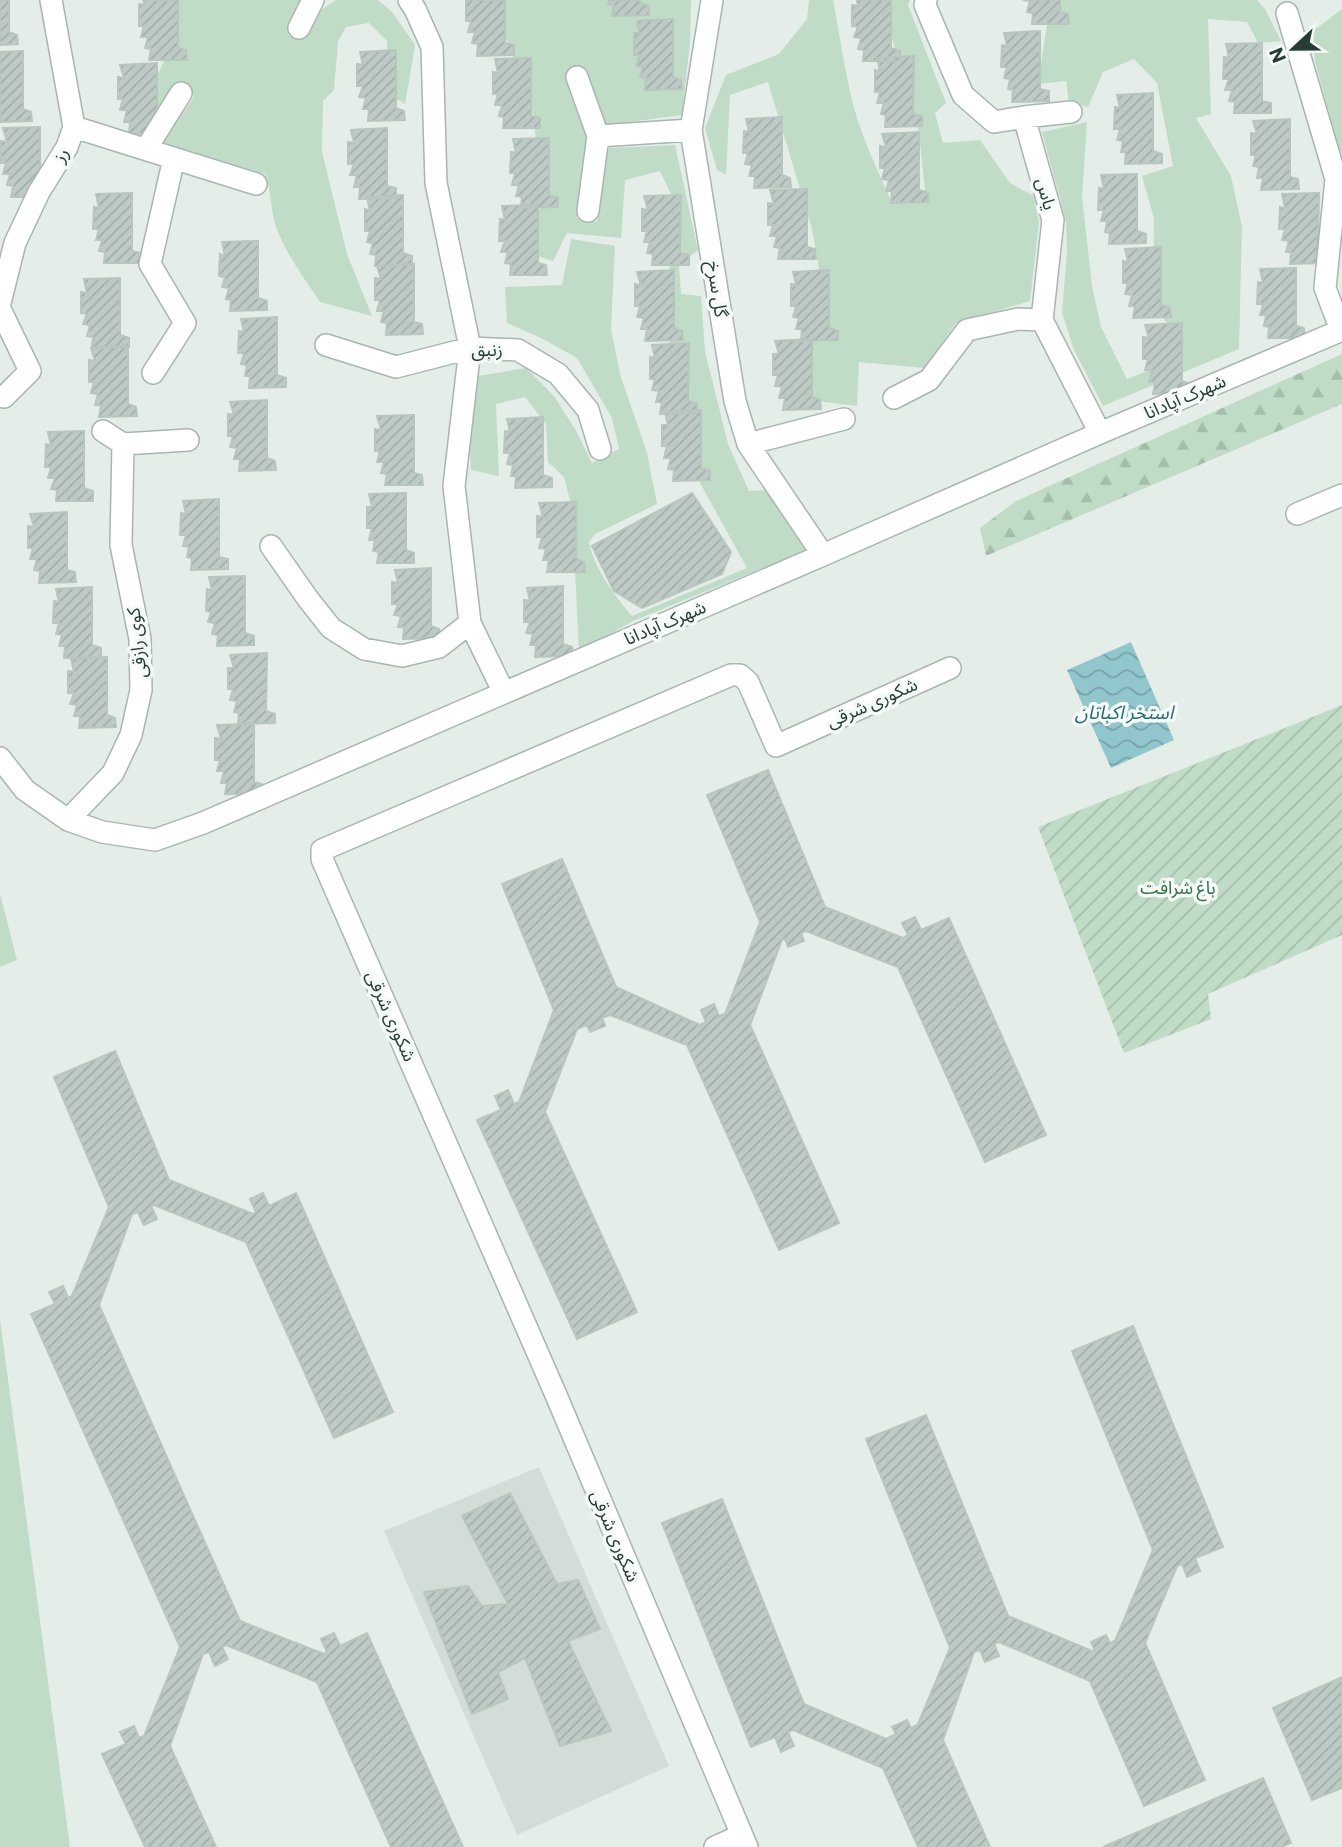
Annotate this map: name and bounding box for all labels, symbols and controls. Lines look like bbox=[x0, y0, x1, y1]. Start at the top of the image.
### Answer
north arrow bbox=[1258, 14, 1328, 84]
text: N bbox=[1263, 45, 1290, 66]
street label: رز bbox=[47, 143, 74, 167]
street label: یاس bbox=[1031, 175, 1062, 212]
street label: گل سرخ bbox=[700, 259, 733, 320]
street label: زنبق bbox=[471, 338, 503, 361]
street label: شهرک آپادانا bbox=[1140, 369, 1229, 424]
street label: شهرک آپادانا bbox=[620, 595, 709, 650]
street label: کوی رازقی bbox=[121, 606, 152, 679]
street label: شکوری شرقی bbox=[823, 672, 921, 733]
water label: استخر اکباتان bbox=[1075, 700, 1176, 724]
park label: باغ شرافت bbox=[1140, 876, 1216, 902]
street label: شکوری شرقی bbox=[361, 967, 422, 1065]
street label: شکوری شرقی bbox=[586, 1486, 645, 1585]

